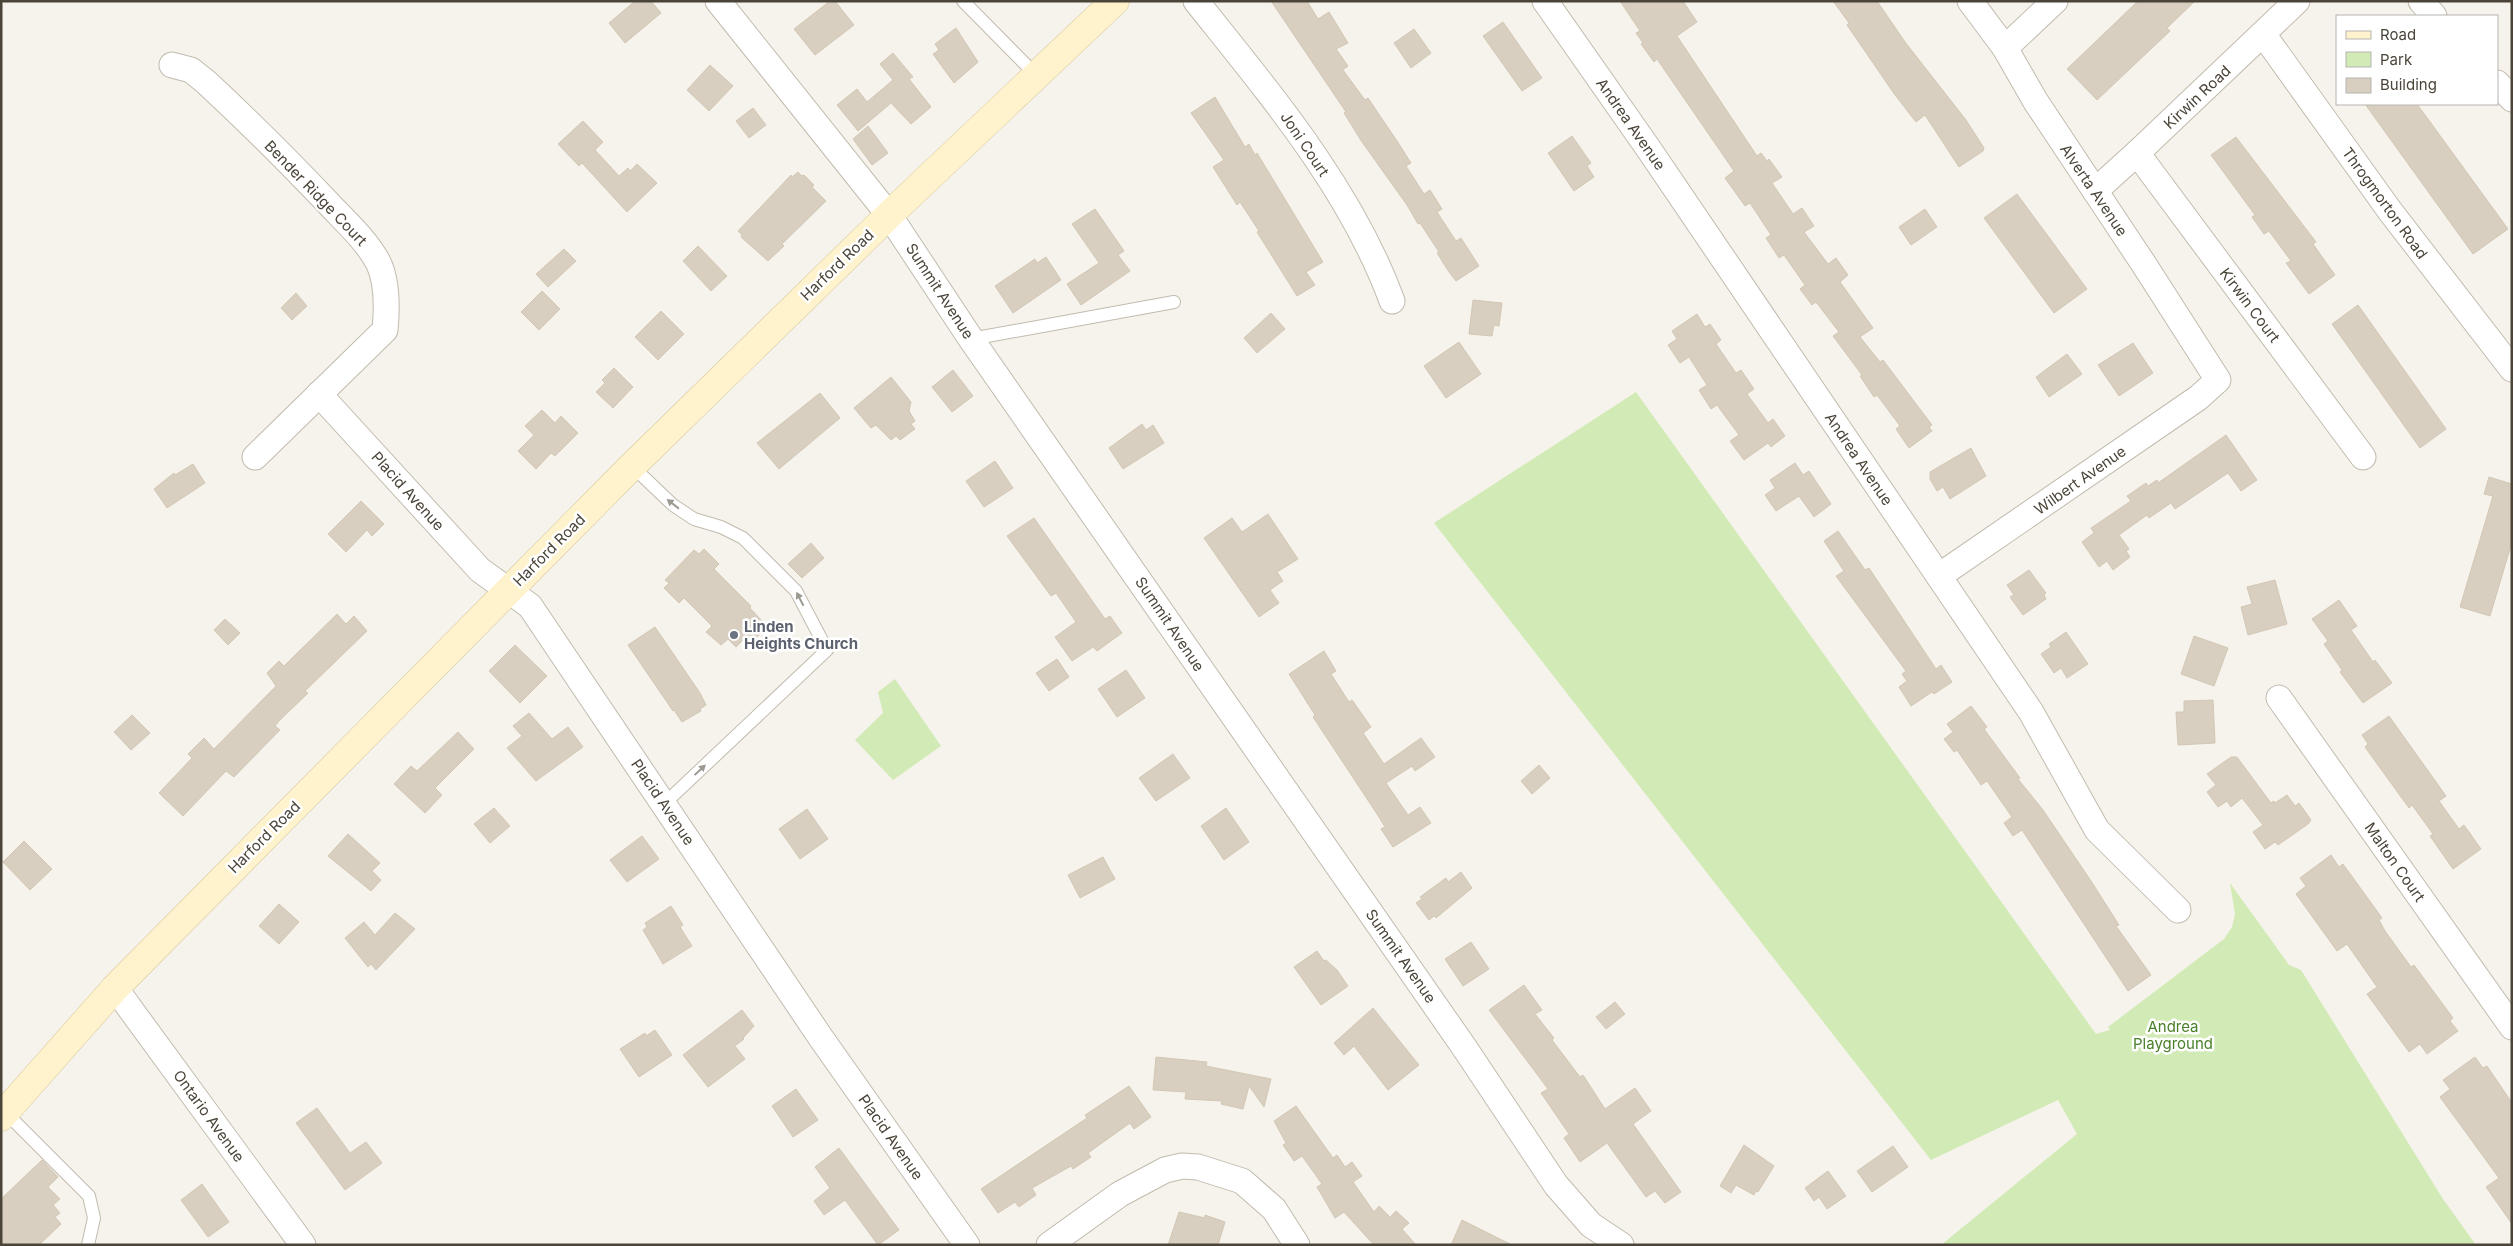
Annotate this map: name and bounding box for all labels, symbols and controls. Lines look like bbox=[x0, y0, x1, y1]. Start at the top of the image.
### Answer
legend bbox=[2336, 15, 2498, 105]
text: Road bbox=[2380, 25, 2416, 44]
text: Park bbox=[2380, 50, 2413, 69]
street label: Kirwin Road bbox=[2159, 61, 2235, 133]
street label: Andrea Avenue bbox=[1592, 74, 1670, 174]
text: Building bbox=[2380, 75, 2437, 94]
street label: Joni Court bbox=[1276, 108, 1334, 180]
street label: Bender Ridge Court bbox=[261, 136, 371, 250]
street label: Alverta Avenue bbox=[2056, 140, 2132, 240]
street label: Throgmorton Road bbox=[2338, 144, 2432, 262]
street label: Harford Road bbox=[796, 225, 878, 305]
street label: Summit Avenue bbox=[902, 240, 978, 342]
street label: Kirwin Court bbox=[2216, 264, 2284, 346]
street label: Andrea Avenue bbox=[1821, 409, 1897, 509]
street label: Wilbert Avenue bbox=[2030, 441, 2130, 519]
street label: Placid Avenue bbox=[368, 448, 448, 534]
one-way arrow bbox=[667, 499, 680, 510]
street label: Harford Road bbox=[509, 510, 589, 590]
street label: Summit Avenue bbox=[1131, 573, 1209, 675]
one-way arrow bbox=[796, 592, 804, 606]
place label: Linden Heights Church bbox=[744, 617, 858, 653]
marker: Linden Heights Church bbox=[728, 629, 740, 641]
street label: Placid Avenue bbox=[627, 755, 699, 849]
one-way arrow bbox=[693, 764, 705, 776]
street label: Harford Road bbox=[224, 797, 304, 877]
street label: Malton Court bbox=[2361, 819, 2429, 905]
street label: Summit Avenue bbox=[1362, 905, 1440, 1007]
park label: Andrea Playground bbox=[2133, 1017, 2213, 1053]
street label: Ontario Avenue bbox=[169, 1066, 249, 1166]
street label: Placid Avenue bbox=[855, 1091, 927, 1183]

